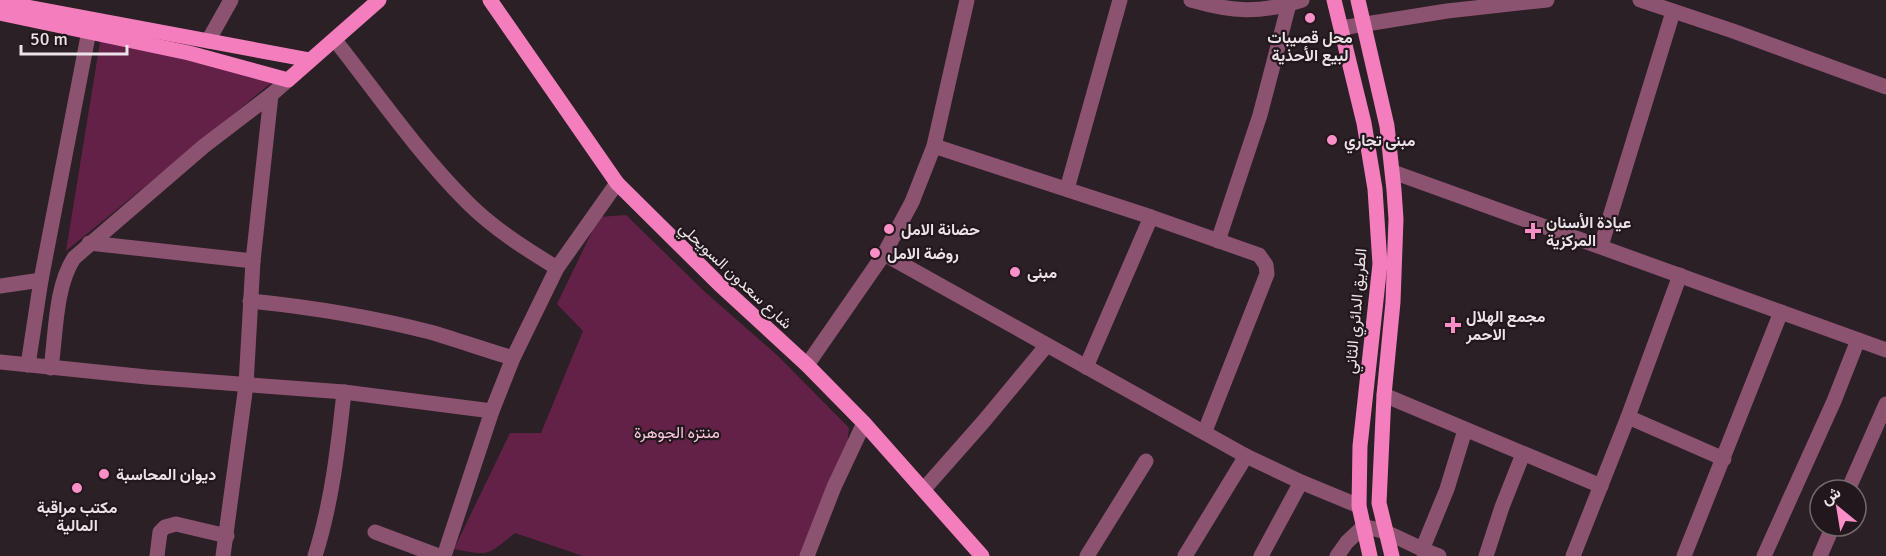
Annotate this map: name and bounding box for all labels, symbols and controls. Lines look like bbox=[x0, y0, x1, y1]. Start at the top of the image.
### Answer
marker: محل قصيبات لبيع الأحذية bbox=[1303, 11, 1317, 25]
scale bar bbox=[21, 18, 128, 56]
text: 50 m bbox=[30, 28, 68, 50]
place label: محل قصيبات لبيع الأحذية bbox=[1267, 28, 1353, 67]
place label: مبنى تجاري bbox=[1344, 131, 1416, 154]
marker: مبنى تجاري bbox=[1325, 133, 1339, 147]
place label: عيادة الأسنان المركزية bbox=[1546, 213, 1631, 251]
street label: شارع سعدون السويحلي bbox=[672, 218, 796, 336]
place label: حضانة الامل bbox=[901, 220, 980, 240]
marker: حضانة الامل bbox=[882, 222, 896, 236]
marker: عيادة الأسنان المركزية bbox=[1524, 222, 1542, 240]
place label: روضة الامل bbox=[887, 244, 959, 264]
marker: روضة الامل bbox=[868, 246, 882, 260]
street label: الطريق الدائري الثاني bbox=[1341, 247, 1374, 375]
place label: مبنى bbox=[1027, 263, 1057, 283]
marker: مبنى bbox=[1008, 265, 1022, 279]
place label: مجمع الهلال الاحمر bbox=[1465, 307, 1546, 345]
marker: مجمع الهلال الاحمر bbox=[1444, 316, 1462, 334]
park label: منتزه الجوهرة bbox=[634, 423, 720, 443]
place label: ديوان المحاسبة bbox=[116, 465, 216, 485]
marker: ديوان المحاسبة bbox=[97, 467, 111, 481]
north arrow bbox=[1808, 478, 1868, 538]
marker: مكتب مراقبة المالية bbox=[70, 481, 84, 495]
text: ش bbox=[1818, 482, 1844, 509]
place label: مكتب مراقبة المالية bbox=[37, 498, 118, 536]

